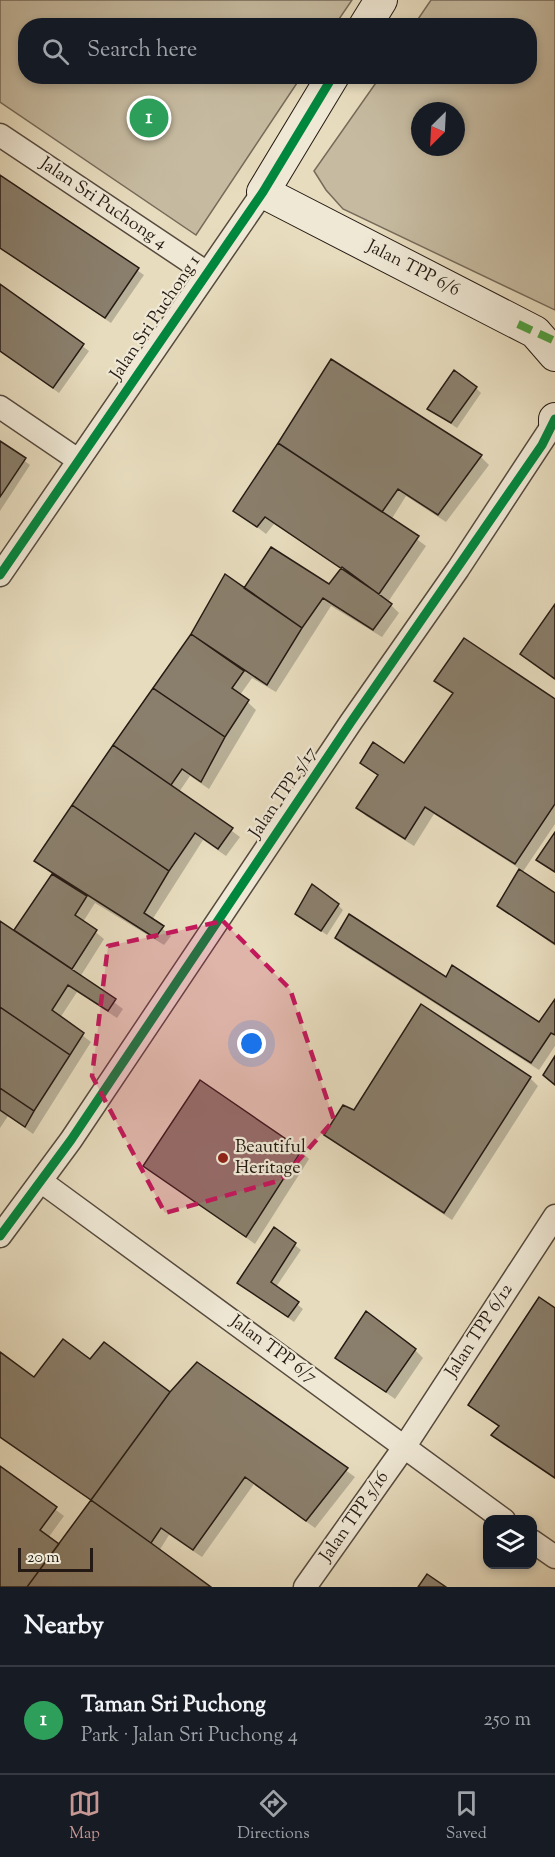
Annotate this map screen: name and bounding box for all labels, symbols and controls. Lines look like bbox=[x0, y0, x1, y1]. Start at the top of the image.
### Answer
search box bbox=[18, 18, 537, 84]
icon: search bbox=[39, 35, 72, 68]
text: Search here bbox=[87, 35, 197, 67]
pin: 1 bbox=[130, 96, 168, 140]
north arrow bbox=[411, 102, 465, 156]
street label: Jalan Sri Puchong 4 bbox=[33, 151, 172, 256]
street label: Jalan TPP 6/6 bbox=[361, 234, 464, 304]
street label: Jalan Sri Puchong 1 bbox=[104, 250, 207, 386]
street label: Jalan TPP 5/17 bbox=[243, 742, 324, 845]
your location bbox=[237, 1029, 266, 1058]
place label: Beautiful Heritage bbox=[235, 1135, 306, 1182]
marker: Beautiful Heritage bbox=[216, 1151, 230, 1165]
street label: Jalan TPP 6/12 bbox=[439, 1278, 520, 1384]
street label: Jalan TPP 6/7 bbox=[223, 1309, 322, 1390]
street label: Jalan TPP 5/16 bbox=[313, 1466, 396, 1569]
map controls bbox=[483, 1515, 537, 1569]
button: layers bbox=[483, 1515, 537, 1569]
scale bar bbox=[18, 1545, 93, 1572]
text: 20 m bbox=[27, 1547, 60, 1570]
text: Nearby bbox=[24, 1608, 104, 1645]
text: Taman Sri Puchong bbox=[81, 1690, 266, 1722]
text: 1 bbox=[40, 1706, 47, 1735]
text: 250 m bbox=[483, 1706, 531, 1735]
text: Park · Jalan Sri Puchong 4 bbox=[81, 1722, 298, 1751]
tab: Map bbox=[68, 1787, 101, 1846]
tab: Directions bbox=[237, 1787, 310, 1846]
tab: Saved bbox=[446, 1787, 487, 1846]

